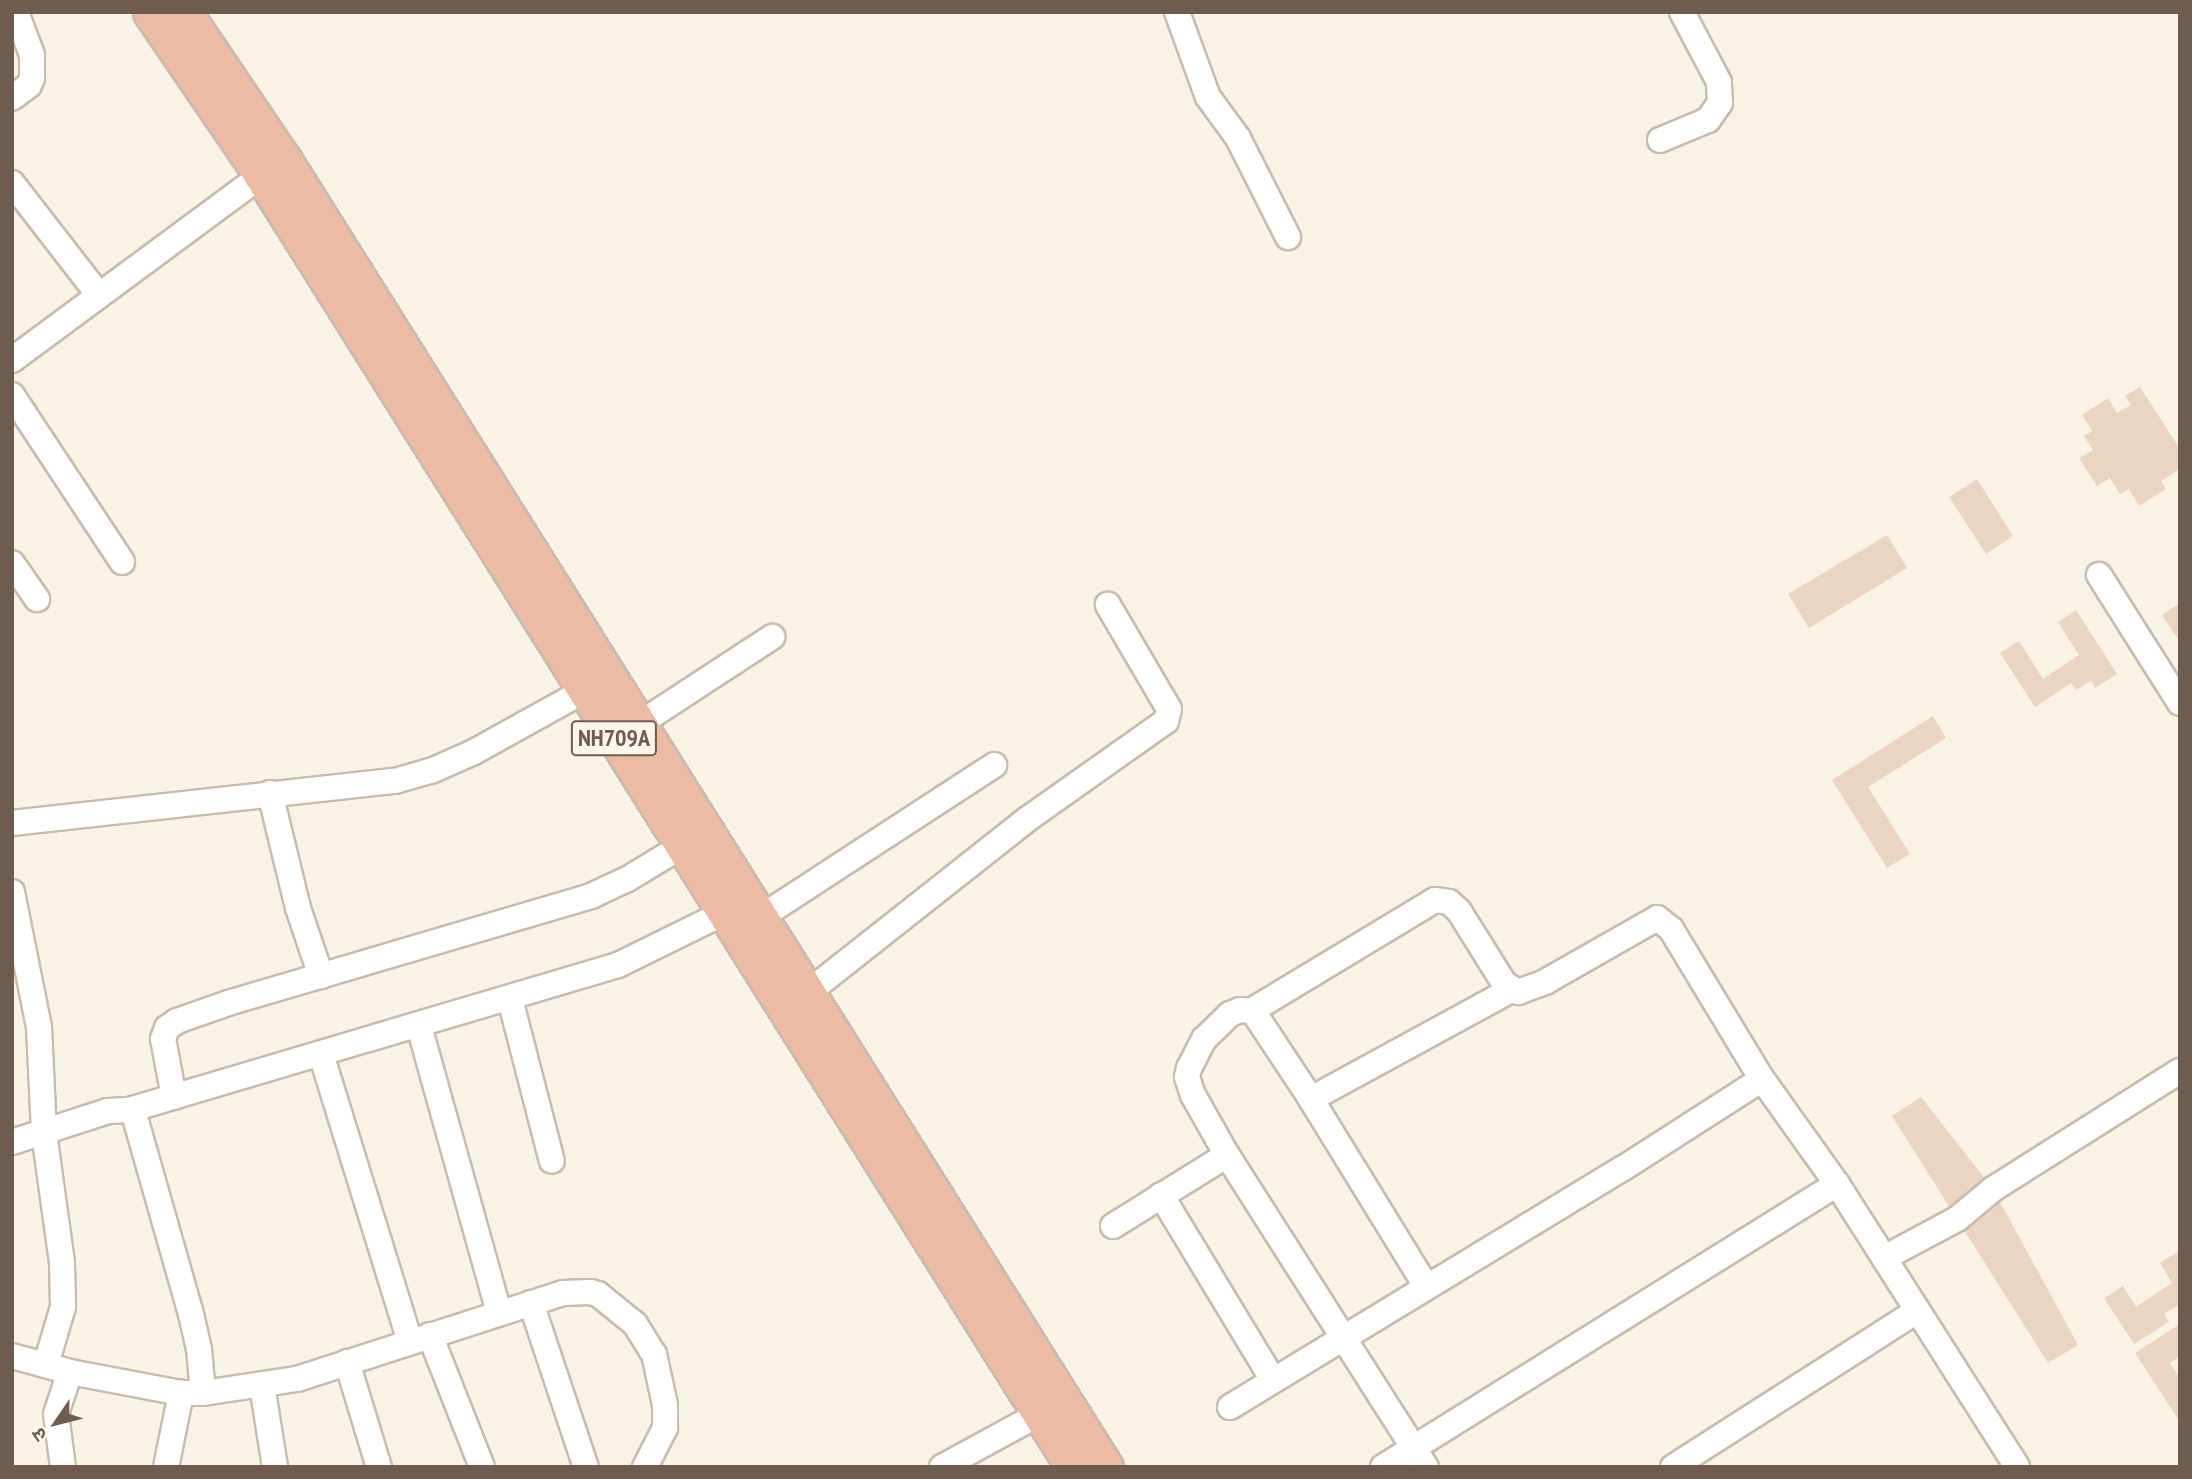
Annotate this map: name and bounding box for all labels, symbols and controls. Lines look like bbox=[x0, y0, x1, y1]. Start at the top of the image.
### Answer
road number: NH709A bbox=[570, 718, 658, 758]
north arrow bbox=[21, 1388, 91, 1458]
text: उ bbox=[26, 1424, 52, 1446]

